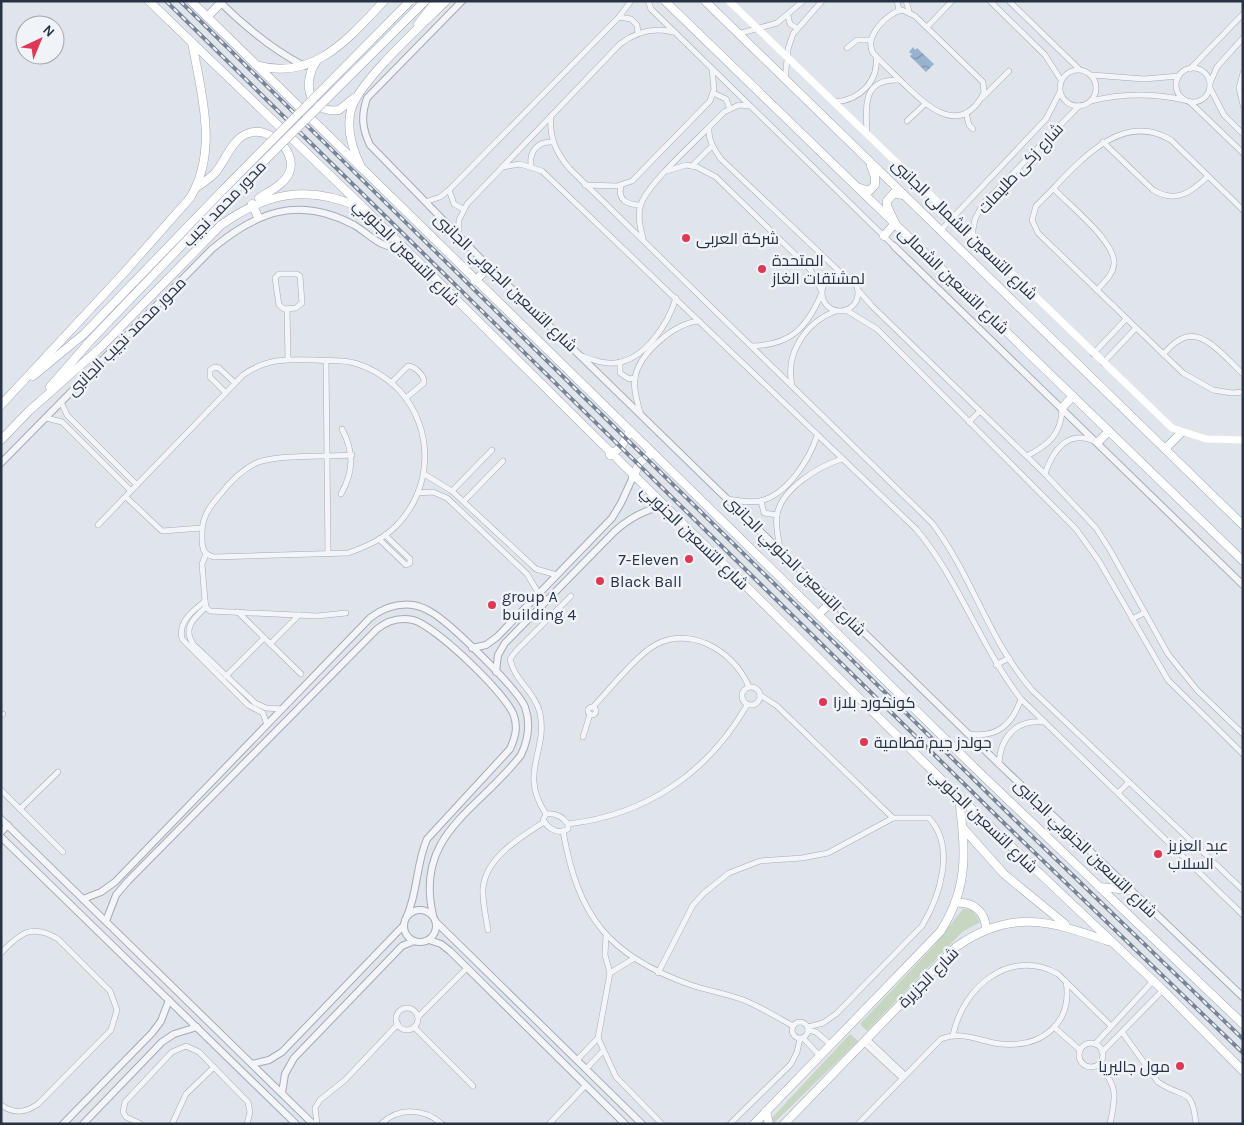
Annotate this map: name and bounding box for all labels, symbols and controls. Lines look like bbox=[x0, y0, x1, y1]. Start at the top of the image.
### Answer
north arrow bbox=[15, 15, 65, 65]
text: N bbox=[39, 21, 58, 41]
street label: شارع زكى طليمات bbox=[974, 119, 1069, 219]
street label: شارع التسعين الشمالى الجانبى bbox=[888, 154, 1042, 304]
street label: محور محمد نجيب bbox=[179, 156, 270, 250]
street label: شارع التسعين الجنوبي bbox=[347, 195, 464, 312]
street label: شارع التسعين الجنوبي الجانبى bbox=[427, 209, 581, 359]
street label: شارع التسعين الشمالى bbox=[895, 222, 1013, 338]
place label: شركة العربى bbox=[696, 229, 779, 249]
marker: شركة العربى bbox=[680, 232, 692, 244]
place label: المتحدة لمشتقات الغاز bbox=[771, 251, 865, 288]
marker: المتحدة لمشتقات الغاز bbox=[756, 263, 768, 275]
street label: محور محمد نجيب الجانبى bbox=[63, 273, 191, 401]
street label: شارع التسعين الجنوبي bbox=[634, 481, 753, 597]
street label: شارع التسعين الجنوبي الجانبى bbox=[718, 491, 870, 643]
place label: 7-Eleven bbox=[618, 550, 679, 569]
marker: 7-Eleven bbox=[683, 553, 695, 565]
place label: Black Ball bbox=[610, 572, 682, 591]
marker: Black Ball bbox=[594, 575, 606, 587]
place label: group A building 4 bbox=[502, 587, 576, 624]
marker: group A building 4 bbox=[486, 599, 498, 611]
place label: كونكورد بلازا bbox=[833, 693, 916, 712]
marker: كونكورد بلازا bbox=[817, 696, 829, 708]
place label: جولدز جيم قطامية bbox=[874, 733, 992, 754]
marker: جولدز جيم قطامية bbox=[858, 736, 870, 748]
street label: شارع التسعين الجنوبي bbox=[923, 764, 1042, 880]
street label: شارع التسعين الجنوبي الجانبى bbox=[1007, 775, 1161, 925]
place label: عبد العزيز السلاب bbox=[1167, 836, 1229, 873]
marker: عبد العزيز السلاب bbox=[1152, 848, 1164, 860]
street label: شارع الجزيرة bbox=[894, 943, 964, 1013]
place label: مول جاليريا bbox=[1098, 1057, 1170, 1077]
marker: مول جاليريا bbox=[1174, 1060, 1186, 1072]

